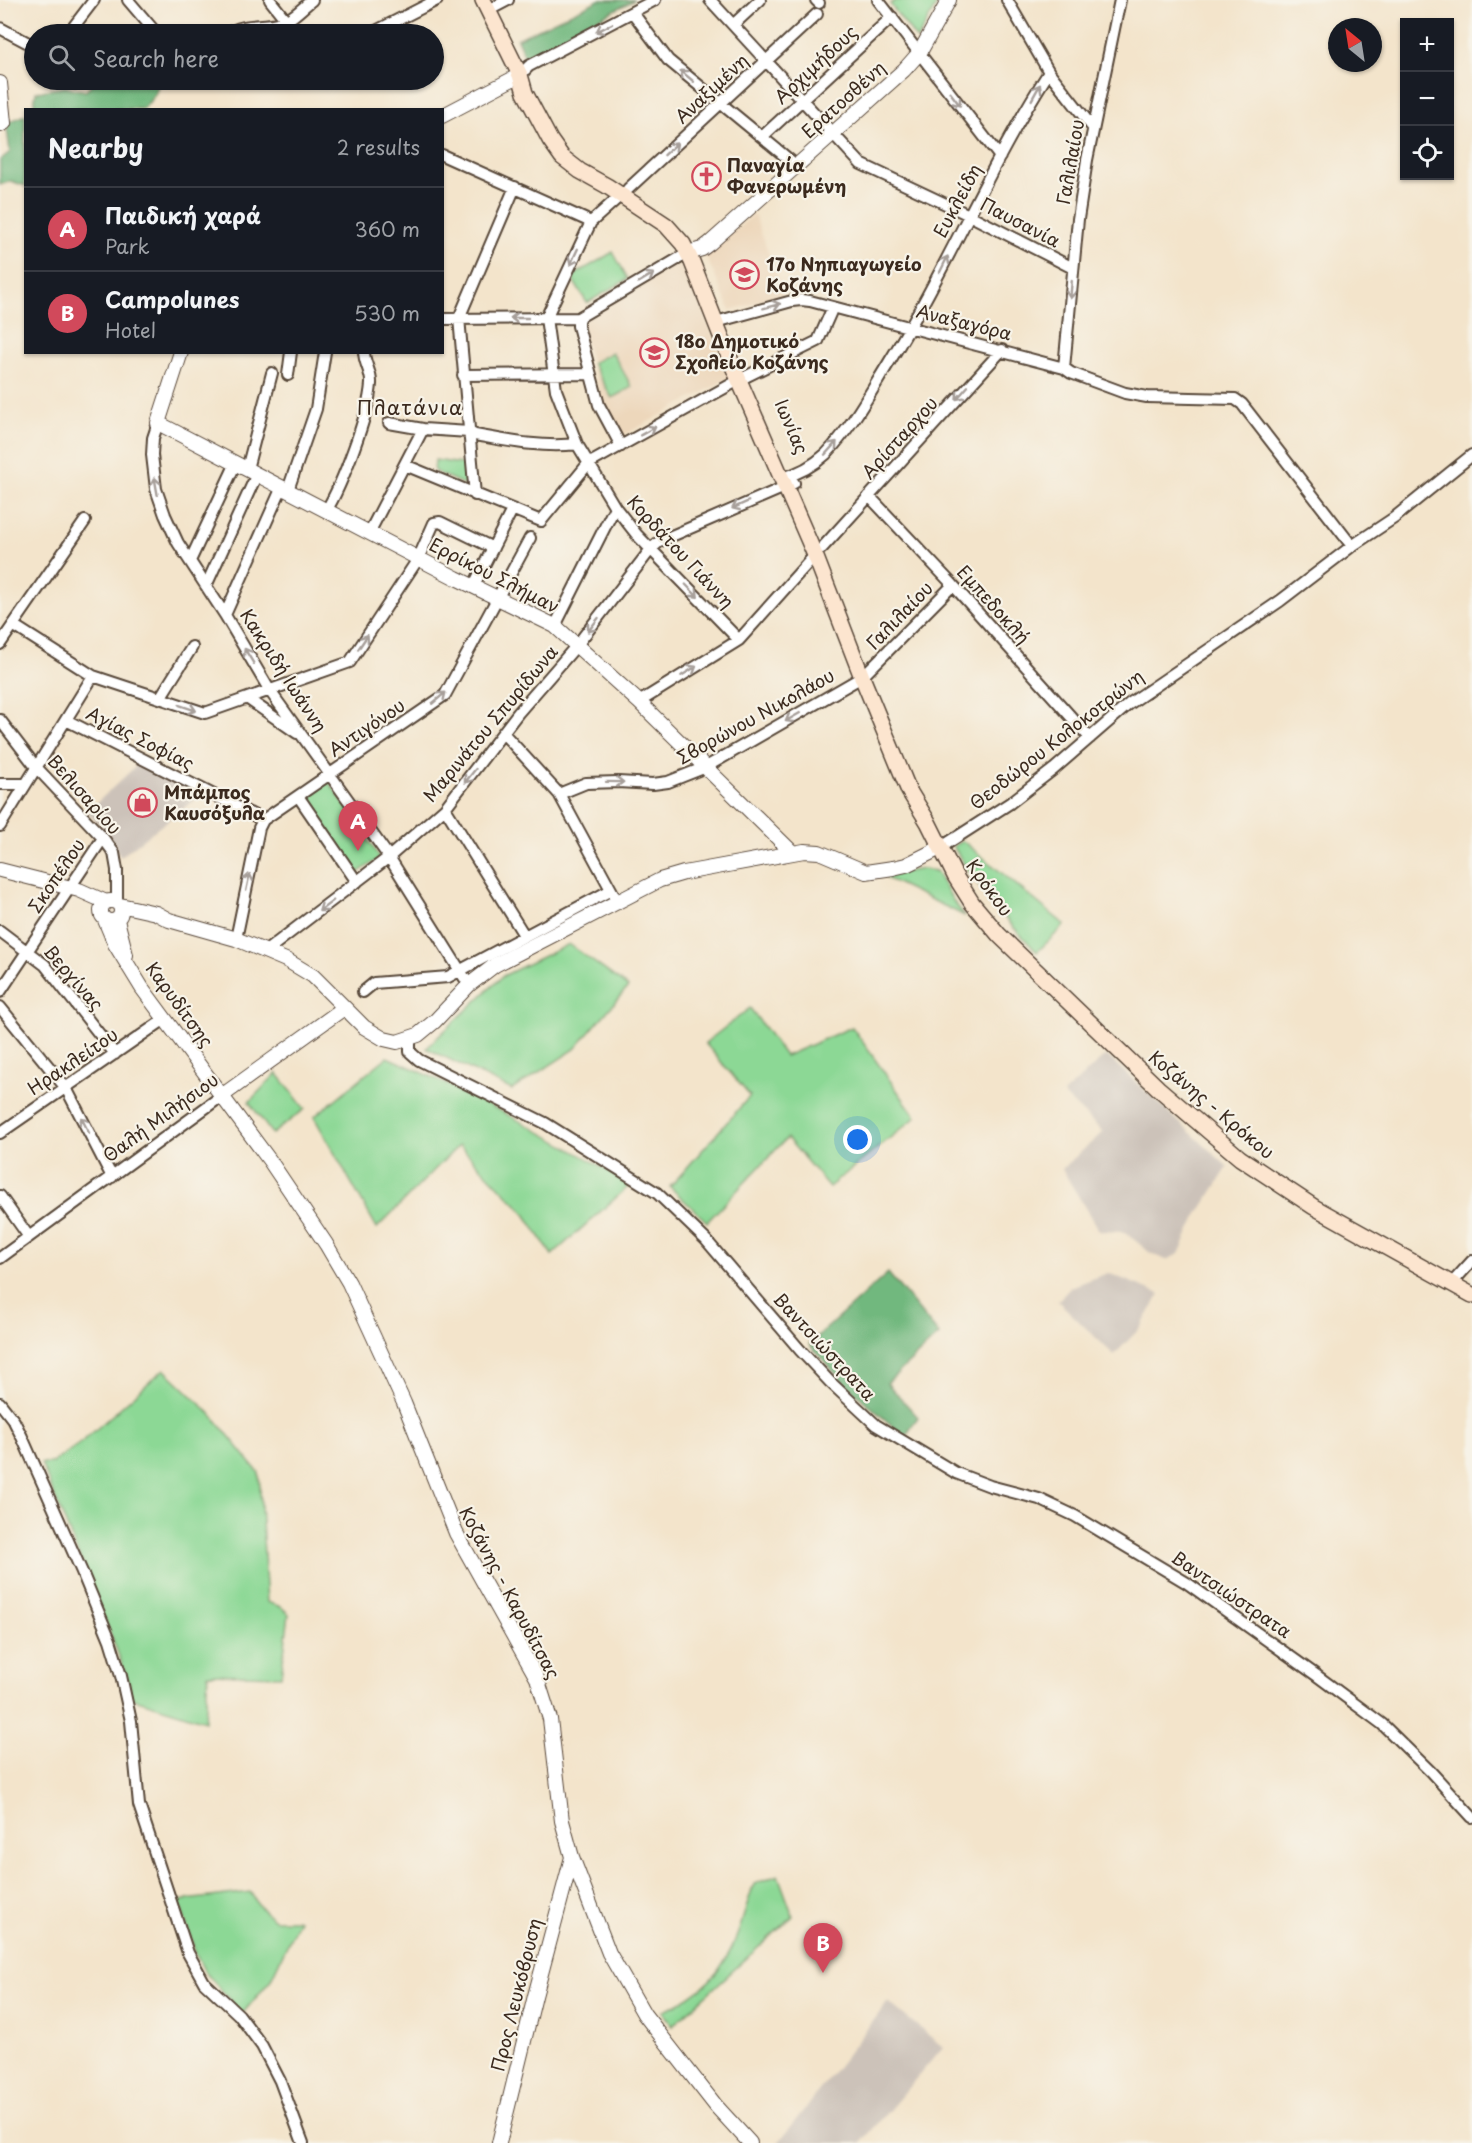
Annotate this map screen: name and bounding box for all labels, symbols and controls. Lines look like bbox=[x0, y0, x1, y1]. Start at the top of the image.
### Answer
street label: Αρχιμήδους bbox=[767, 18, 863, 110]
north arrow bbox=[1328, 18, 1382, 72]
map controls bbox=[1400, 18, 1454, 180]
button: + bbox=[1400, 18, 1454, 72]
one-way arrow bbox=[595, 23, 613, 34]
search box bbox=[24, 24, 444, 90]
icon: search bbox=[45, 41, 78, 74]
text: Search here bbox=[93, 41, 219, 74]
street label: Αναξιμένη bbox=[668, 47, 754, 129]
street label: Ερατοσθένη bbox=[795, 54, 891, 144]
one-way arrow bbox=[679, 70, 695, 83]
button: − bbox=[1400, 72, 1454, 126]
one-way arrow bbox=[1030, 84, 1042, 101]
one-way arrow bbox=[948, 91, 961, 107]
street label: Γαλιλαίου bbox=[1049, 117, 1090, 206]
button: locate bbox=[1400, 126, 1454, 180]
text: Nearby bbox=[48, 128, 143, 167]
text: 2 results bbox=[337, 132, 420, 162]
one-way arrow bbox=[664, 142, 679, 156]
place label: Παναγία Φανερωμένη bbox=[727, 151, 846, 199]
street label: Ευκλείδη bbox=[926, 159, 987, 242]
church icon: Παναγία Φανερωμένη bbox=[690, 160, 722, 192]
street label: Παυσανία bbox=[976, 190, 1066, 253]
text: Παιδική χαρά bbox=[105, 198, 261, 231]
text: A bbox=[60, 214, 75, 244]
text: 360 m bbox=[354, 214, 420, 244]
text: Park bbox=[105, 231, 150, 261]
one-way arrow bbox=[568, 248, 579, 266]
place label: 17ο Νηπιαγωγείο Κοζάνης bbox=[766, 250, 922, 298]
one-way arrow bbox=[939, 256, 950, 274]
school or university icon: 17ο Νηπιαγωγείο Κοζάνης bbox=[729, 259, 761, 291]
one-way arrow bbox=[637, 271, 654, 283]
one-way arrow bbox=[1065, 279, 1076, 299]
text: Campolunes bbox=[105, 282, 240, 315]
street label: Αναξαγόρα bbox=[914, 297, 1015, 346]
text: B bbox=[61, 298, 74, 328]
text: 530 m bbox=[354, 298, 420, 328]
one-way arrow bbox=[762, 300, 781, 312]
one-way arrow bbox=[510, 312, 530, 324]
text: Hotel bbox=[105, 315, 156, 345]
place label: 18ο Δημοτικό Σχολείο Κοζάνης bbox=[675, 327, 829, 375]
school or university icon: 18ο Δημοτικό Σχολείο Κοζάνης bbox=[638, 336, 670, 368]
one-way arrow bbox=[956, 385, 970, 400]
street label: Αρίσταρχου bbox=[854, 390, 943, 484]
district label: Πλατάνια bbox=[356, 392, 464, 422]
street label: Ιωνίας bbox=[769, 395, 816, 458]
one-way arrow bbox=[639, 425, 656, 437]
one-way arrow bbox=[824, 440, 838, 455]
one-way arrow bbox=[151, 476, 162, 496]
street label: Κορδάτου Γιάννη bbox=[621, 488, 741, 614]
one-way arrow bbox=[731, 501, 749, 512]
street label: Ερρίκου Σλήμαν bbox=[425, 530, 564, 619]
street label: Εμπεδοκλή bbox=[951, 559, 1037, 649]
street label: Γαλιλαίου bbox=[859, 575, 939, 655]
one-way arrow bbox=[684, 583, 699, 598]
street label: Κακριδή Ιωάννη bbox=[234, 603, 334, 737]
one-way arrow bbox=[587, 616, 599, 632]
one-way arrow bbox=[357, 635, 369, 651]
street label: Μαρινάτου Σπυρίδωνα bbox=[416, 639, 564, 807]
one-way arrow bbox=[243, 648, 255, 665]
street label: Σβορώνου Νικολάου bbox=[672, 661, 839, 770]
street label: Θεοδώρου Κολοκοτρώνη bbox=[963, 662, 1149, 815]
one-way arrow bbox=[680, 664, 697, 676]
street label: Αντιγόνου bbox=[322, 691, 410, 762]
one-way arrow bbox=[431, 691, 447, 704]
street label: Αγίας Σοφίας bbox=[82, 699, 199, 776]
one-way arrow bbox=[178, 703, 197, 714]
one-way arrow bbox=[785, 711, 802, 723]
street label: Βελισαρίου bbox=[42, 748, 128, 840]
one-way arrow bbox=[464, 768, 477, 784]
one-way arrow bbox=[604, 776, 624, 788]
place label: Μπάμπος Καυσόξυλα bbox=[164, 778, 266, 826]
shop icon: Μπάμπος Καυσόξυλα bbox=[127, 787, 159, 819]
pin: A bbox=[338, 802, 378, 851]
street label: Σκοπέλου bbox=[21, 832, 91, 918]
street label: Κρόκου bbox=[960, 853, 1020, 921]
one-way arrow bbox=[242, 873, 254, 892]
one-way arrow bbox=[318, 899, 334, 912]
street label: Βεργίνας bbox=[38, 938, 110, 1016]
street label: Καρυδίτσης bbox=[140, 956, 220, 1052]
street label: Ηρακλείτου bbox=[21, 1020, 123, 1101]
street label: Κοζάνης - Κρόκου bbox=[1143, 1043, 1281, 1165]
street label: Θαλή Μιλήσιου bbox=[97, 1066, 224, 1168]
one-way arrow bbox=[79, 1116, 90, 1134]
your location bbox=[843, 1125, 872, 1154]
street label: Βαντσιώστρατα bbox=[768, 1286, 883, 1407]
street label: Κοζάνης - Καρυδίτσας bbox=[453, 1501, 567, 1683]
street label: Βαντσιώστρατα bbox=[1166, 1543, 1298, 1644]
street label: Προς Λευκόβρυση bbox=[483, 1915, 548, 2074]
pin: B bbox=[804, 1924, 842, 1973]

